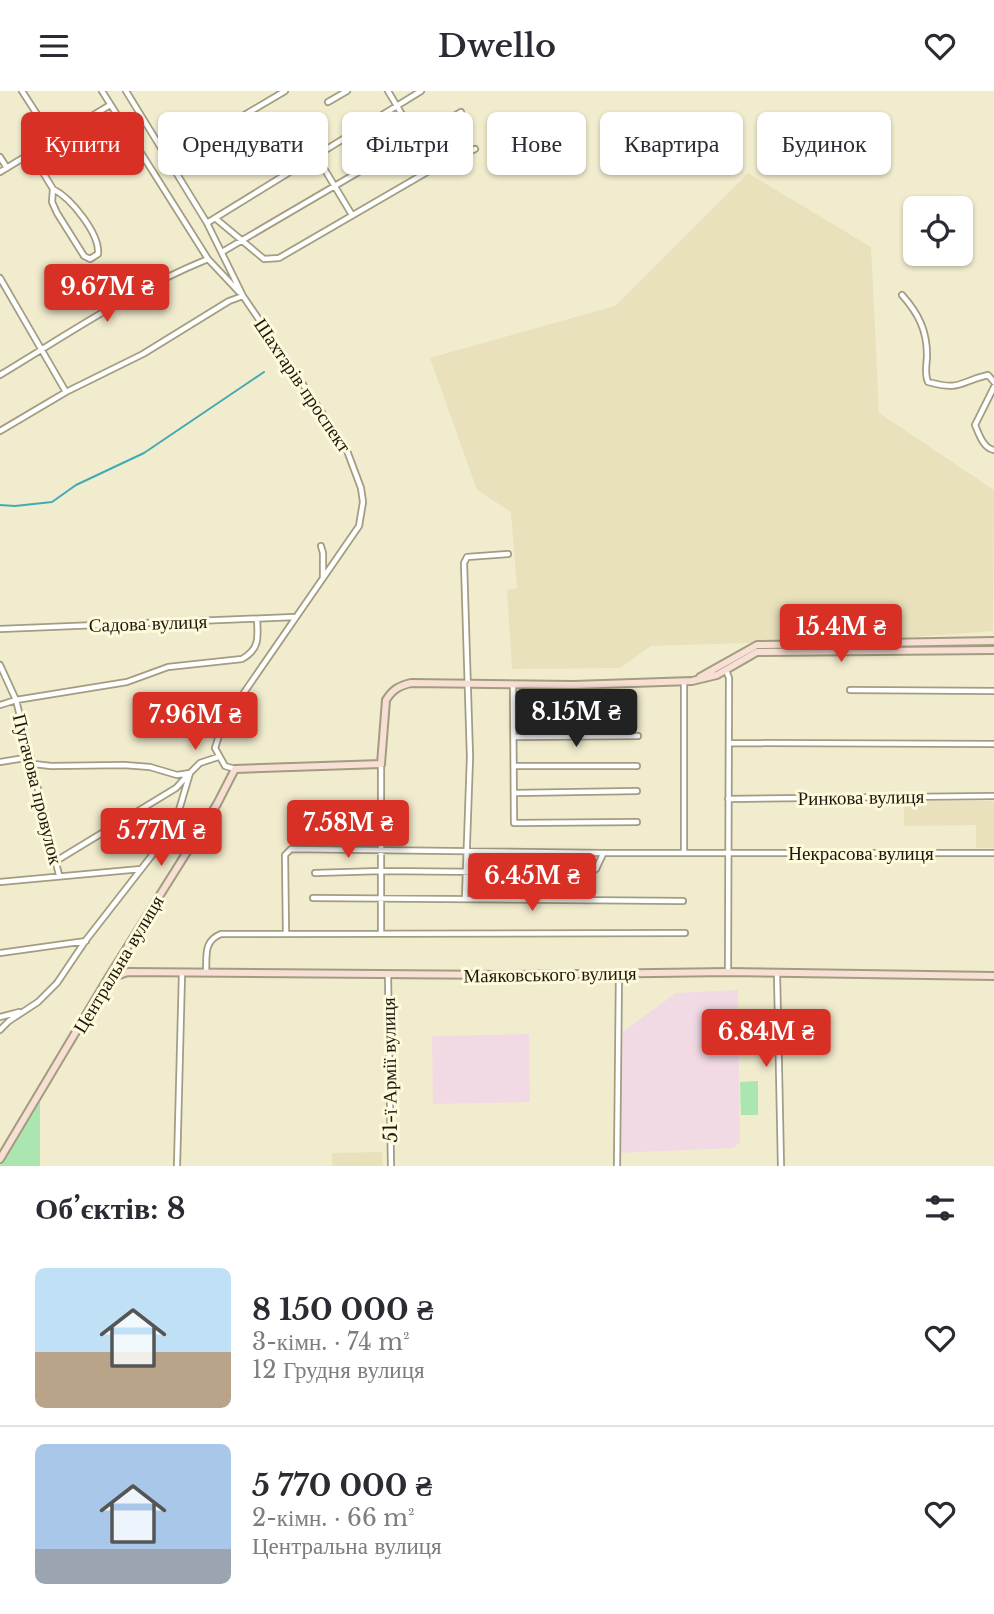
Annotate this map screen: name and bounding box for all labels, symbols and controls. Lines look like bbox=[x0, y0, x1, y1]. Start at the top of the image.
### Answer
text: Dwello bbox=[438, 26, 556, 66]
icon: menu bbox=[35, 27, 73, 65]
icon: heart bbox=[921, 27, 959, 65]
chip: Купити bbox=[21, 112, 144, 175]
chip: Орендувати bbox=[158, 112, 328, 175]
chip: Фільтри bbox=[342, 112, 473, 175]
chip: Нове bbox=[487, 112, 586, 175]
chip: Квартира bbox=[600, 112, 743, 175]
chip: Будинок bbox=[757, 112, 891, 175]
map controls bbox=[903, 196, 973, 266]
button: locate bbox=[903, 196, 973, 266]
pin: 9.67M ₴ bbox=[42, 265, 172, 324]
text: 9.67M ₴ bbox=[60, 273, 154, 301]
street label: Шахтарів проспект bbox=[249, 314, 356, 457]
pin: 15.4M ₴ bbox=[776, 605, 906, 664]
street label: Садова вулиця bbox=[88, 610, 208, 637]
text: 15.4M ₴ bbox=[796, 613, 886, 641]
pin: 8.15M ₴ bbox=[511, 689, 641, 749]
pin: 7.96M ₴ bbox=[130, 693, 260, 752]
text: 8.15M ₴ bbox=[531, 698, 621, 726]
text: 7.96M ₴ bbox=[149, 701, 241, 729]
street label: Пугачова провулок bbox=[8, 711, 68, 868]
street label: Ринкова вулиця bbox=[797, 785, 925, 810]
pin: 7.58M ₴ bbox=[283, 801, 413, 860]
pin: 5.77M ₴ bbox=[96, 809, 226, 868]
text: 7.58M ₴ bbox=[303, 809, 393, 837]
text: 5.77M ₴ bbox=[117, 817, 205, 845]
street label: Некрасова вулиця bbox=[788, 842, 934, 865]
pin: 6.45M ₴ bbox=[467, 853, 597, 913]
text: 6.45M ₴ bbox=[484, 862, 580, 890]
street label: Центральна вулиця bbox=[68, 891, 169, 1037]
street label: Маяковського вулиця bbox=[463, 961, 637, 988]
street label: 51-ї Армії вулиця bbox=[377, 997, 402, 1143]
pin: 6.84M ₴ bbox=[701, 1009, 831, 1069]
text: 6.84M ₴ bbox=[718, 1018, 814, 1046]
icon: filters bbox=[921, 1189, 959, 1227]
text: Об’єктів: 8 bbox=[35, 1190, 186, 1227]
text: 8 150 000 ₴ bbox=[252, 1291, 433, 1328]
icon: home bbox=[91, 1296, 175, 1380]
icon: heart bbox=[921, 1319, 959, 1357]
text: 3-кімн. · 74 m² bbox=[252, 1328, 410, 1356]
text: 12 Грудня вулиця bbox=[252, 1356, 425, 1384]
text: 5 770 000 ₴ bbox=[252, 1467, 432, 1504]
icon: home bbox=[91, 1472, 175, 1556]
icon: heart bbox=[921, 1495, 959, 1533]
text: 2-кімн. · 66 m² bbox=[252, 1504, 415, 1532]
text: Центральна вулиця bbox=[252, 1532, 442, 1560]

